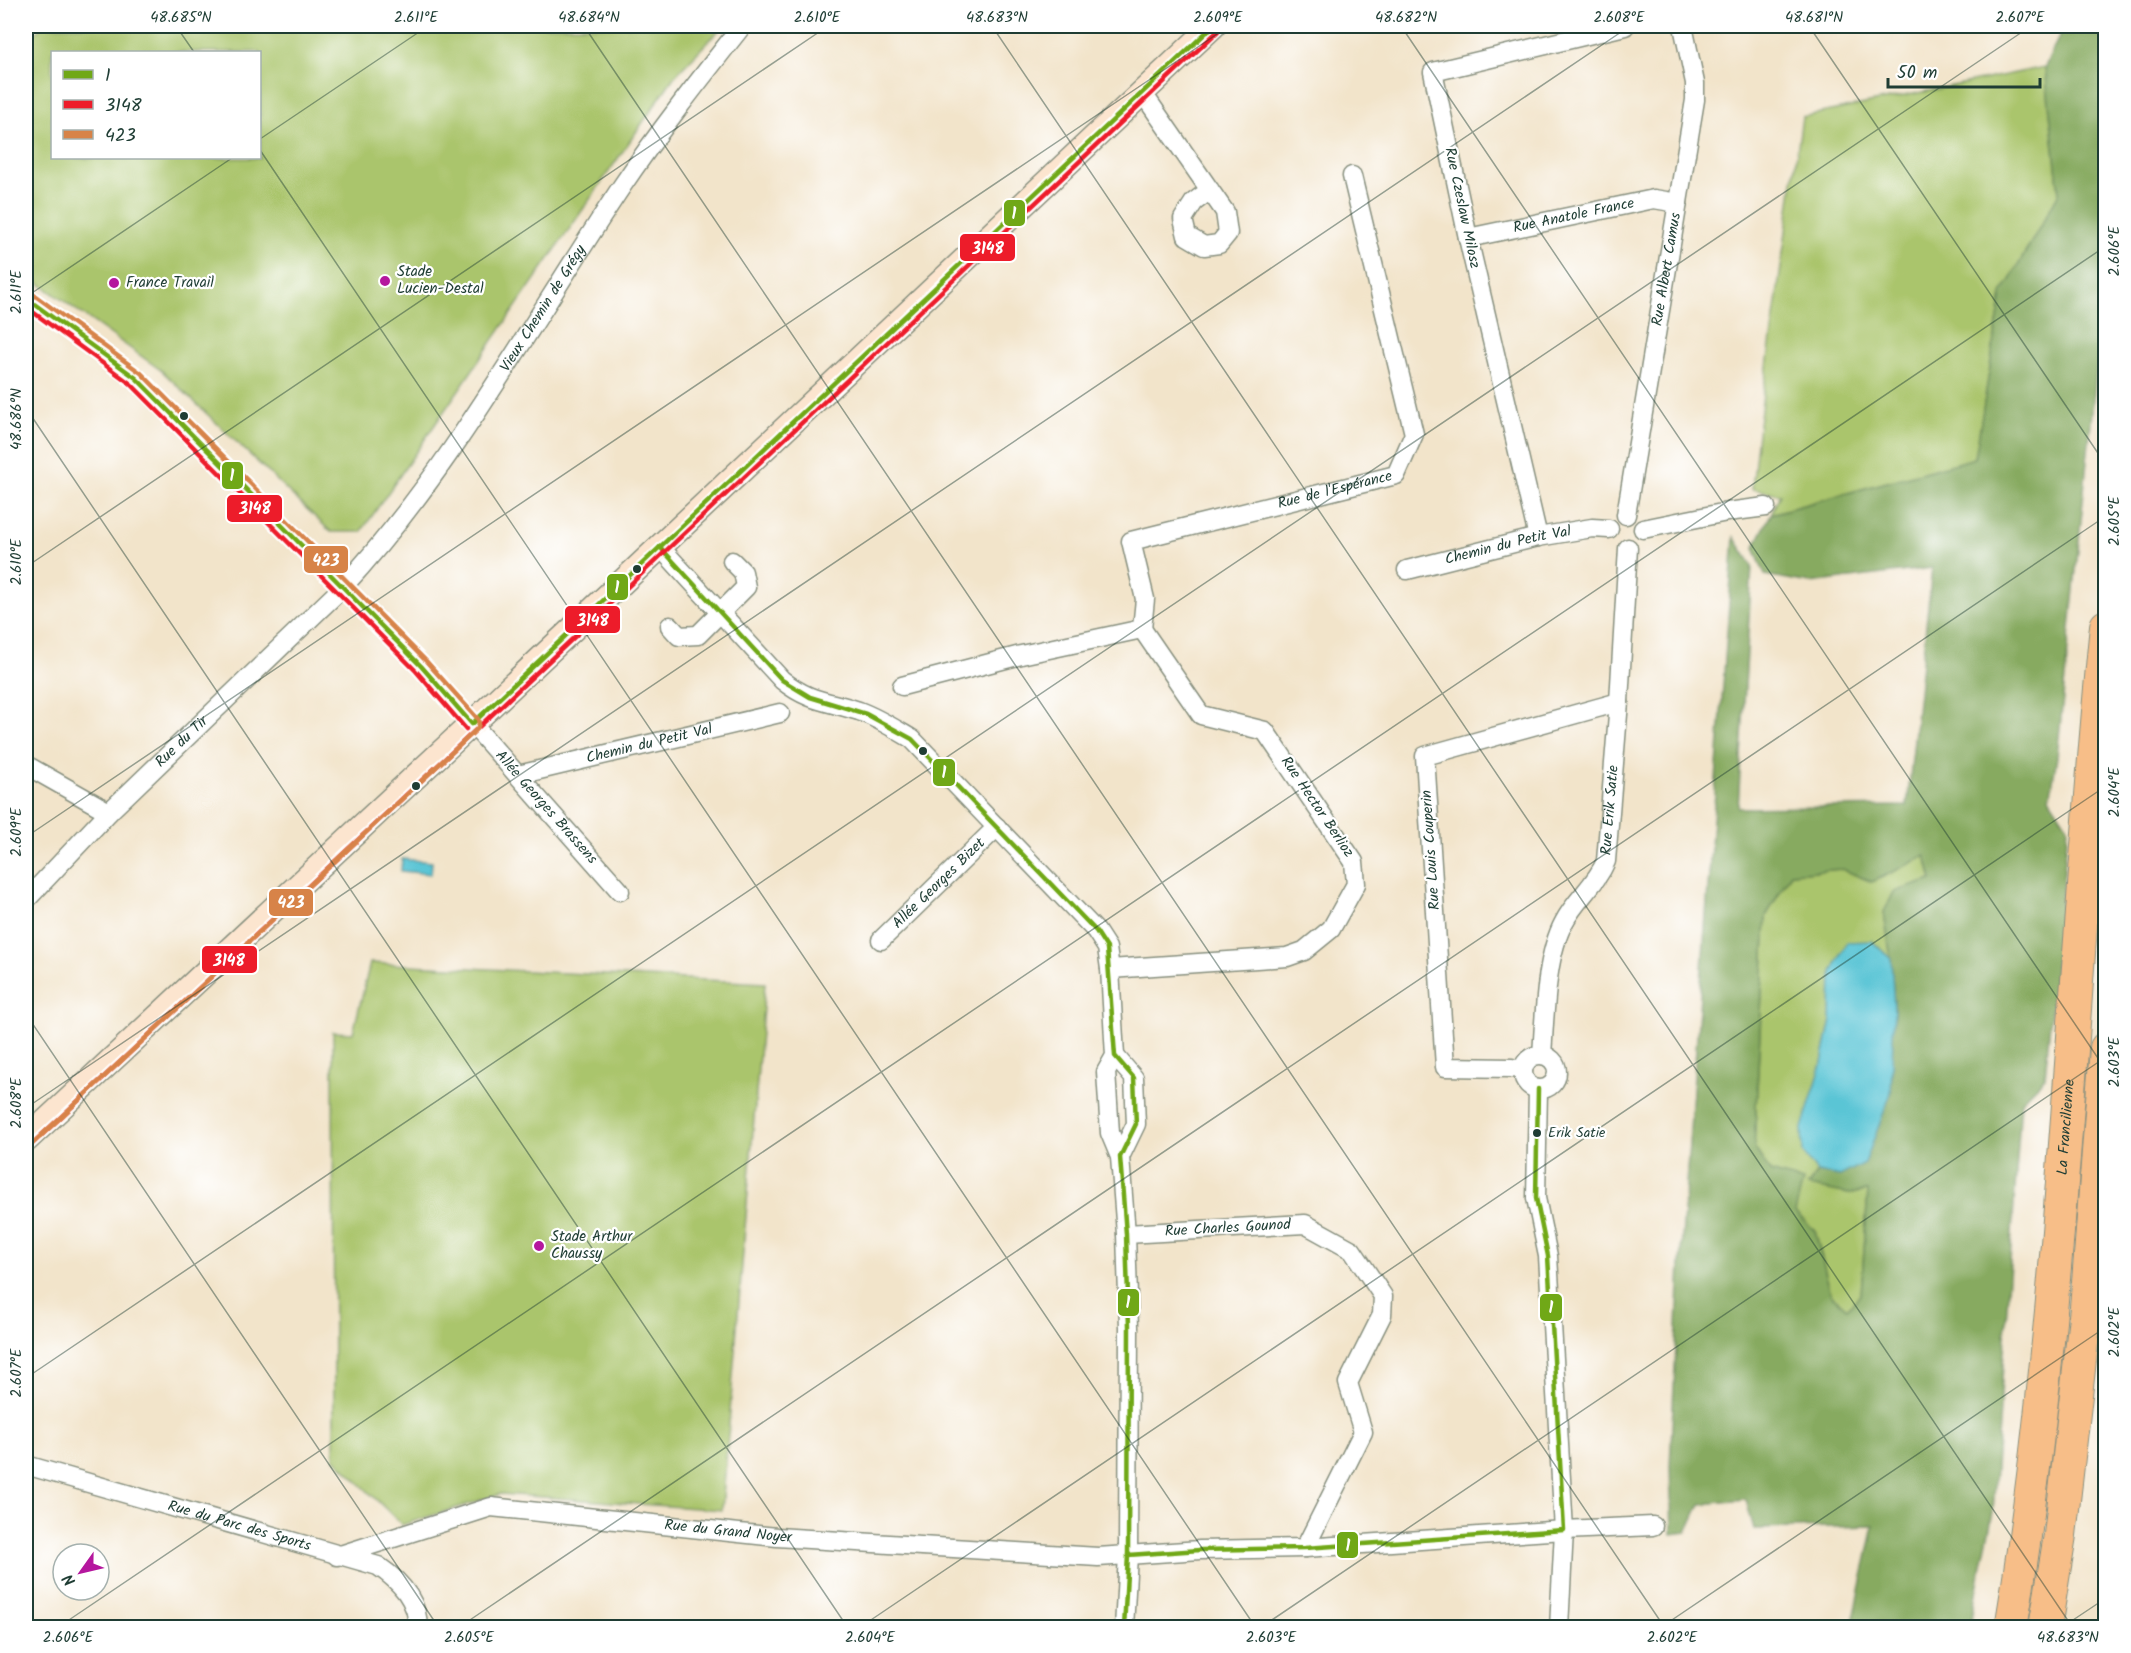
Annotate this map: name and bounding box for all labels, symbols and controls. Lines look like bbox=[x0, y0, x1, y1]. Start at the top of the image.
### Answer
text: 48.685°N bbox=[150, 6, 212, 30]
text: 2.611°E bbox=[394, 6, 439, 30]
text: 48.684°N bbox=[558, 6, 620, 30]
text: 2.610°E bbox=[794, 6, 842, 30]
text: 48.683°N bbox=[966, 6, 1028, 30]
text: 2.609°E bbox=[1193, 6, 1244, 30]
text: 48.682°N bbox=[1375, 6, 1437, 30]
text: 2.608°E bbox=[1593, 6, 1646, 30]
text: 48.681°N bbox=[1785, 6, 1843, 30]
text: 2.607°E bbox=[1996, 6, 2046, 30]
legend bbox=[51, 51, 261, 159]
scale bar bbox=[1888, 51, 2040, 89]
text: 50 m bbox=[1897, 59, 1937, 88]
text: 1 bbox=[105, 62, 111, 91]
text: 3148 bbox=[105, 92, 142, 121]
text: 423 bbox=[105, 122, 136, 151]
street label: Rue Czeslaw Milosz bbox=[1437, 145, 1487, 271]
street label: Rue Anatole France bbox=[1511, 191, 1637, 240]
line badge: 1 bbox=[1003, 199, 1026, 227]
text: 1 bbox=[1012, 202, 1017, 227]
street label: Rue Albert Camus bbox=[1646, 210, 1688, 328]
text: 2.606°E bbox=[2103, 225, 2127, 276]
line badge: 3148 bbox=[959, 233, 1016, 262]
text: 3148 bbox=[971, 237, 1004, 262]
street label: Vieux Chemin de Grégy bbox=[494, 240, 593, 377]
place label: Stade Lucien-Destal bbox=[397, 260, 484, 301]
text: 2.611°E bbox=[5, 269, 29, 314]
place label: France Travail bbox=[126, 271, 214, 295]
marker: Stade Lucien-Destal bbox=[378, 274, 392, 288]
marker: France Travail bbox=[107, 276, 121, 290]
text: 48.686°N bbox=[5, 388, 29, 450]
unlabelled marker bbox=[178, 410, 190, 422]
line badge: 1 bbox=[221, 461, 244, 490]
text: 1 bbox=[230, 464, 235, 489]
street label: Rue de l'Espérance bbox=[1275, 464, 1395, 516]
line badge: 3148 bbox=[226, 494, 283, 523]
text: 2.605°E bbox=[2103, 495, 2127, 546]
text: 3148 bbox=[238, 497, 271, 522]
street label: Chemin du Petit Val bbox=[1442, 520, 1573, 572]
text: 2.610°E bbox=[5, 537, 29, 585]
line badge: 423 bbox=[303, 545, 349, 574]
text: 423 bbox=[313, 549, 340, 574]
unlabelled marker bbox=[631, 563, 643, 575]
line badge: 1 bbox=[606, 573, 629, 601]
text: 1 bbox=[615, 576, 620, 601]
line badge: 3148 bbox=[564, 605, 621, 634]
text: 3148 bbox=[576, 609, 609, 634]
street label: Rue du Tir bbox=[150, 710, 215, 774]
street label: Chemin du Petit Val bbox=[584, 717, 715, 770]
street label: Allée Georges Brassens bbox=[489, 745, 604, 870]
unlabelled marker bbox=[917, 745, 929, 757]
street label: Rue Hector Berlioz bbox=[1274, 751, 1360, 863]
line badge: 1 bbox=[932, 758, 956, 787]
text: 1 bbox=[942, 761, 947, 786]
street label: Rue Erik Satie bbox=[1595, 764, 1626, 856]
text: 2.604°E bbox=[2103, 766, 2127, 817]
unlabelled marker bbox=[410, 780, 422, 792]
street label: Rue Louis Couperin bbox=[1415, 789, 1447, 911]
text: 2.609°E bbox=[5, 806, 29, 857]
street label: Allée Georges Bizet bbox=[887, 832, 991, 935]
line badge: 423 bbox=[268, 888, 314, 917]
text: 423 bbox=[278, 891, 305, 916]
line badge: 3148 bbox=[201, 945, 258, 974]
text: 3148 bbox=[212, 949, 245, 974]
text: 2.603°E bbox=[2103, 1036, 2127, 1087]
text: 2.608°E bbox=[5, 1076, 29, 1129]
street label: La Francilienne bbox=[2051, 1078, 2082, 1176]
place label: Erik Satie bbox=[1548, 1122, 1606, 1144]
marker: Erik Satie bbox=[1531, 1127, 1543, 1139]
street label: Rue Charles Gounod bbox=[1164, 1213, 1292, 1244]
place label: Stade Arthur Chaussy bbox=[551, 1225, 633, 1266]
marker: Stade Arthur Chaussy bbox=[532, 1239, 546, 1253]
line badge: 1 bbox=[1117, 1288, 1140, 1317]
text: 1 bbox=[1126, 1291, 1131, 1316]
line badge: 1 bbox=[1539, 1293, 1563, 1322]
text: 1 bbox=[1549, 1296, 1554, 1321]
text: 2.602°E bbox=[2103, 1305, 2127, 1357]
text: 2.607°E bbox=[5, 1347, 29, 1397]
street label: Rue du Parc des Sports bbox=[165, 1494, 314, 1558]
street label: Rue du Grand Noyer bbox=[663, 1513, 794, 1550]
line badge: 1 bbox=[1336, 1531, 1359, 1559]
text: 1 bbox=[1346, 1534, 1351, 1559]
north arrow bbox=[51, 1542, 111, 1602]
text: N bbox=[57, 1568, 83, 1591]
text: 2.606°E bbox=[43, 1626, 94, 1650]
text: 2.605°E bbox=[444, 1626, 495, 1650]
text: 2.604°E bbox=[845, 1626, 896, 1650]
text: 2.603°E bbox=[1246, 1626, 1297, 1650]
text: 2.602°E bbox=[1647, 1626, 1699, 1650]
text: 48.683°N bbox=[2037, 1626, 2099, 1650]

